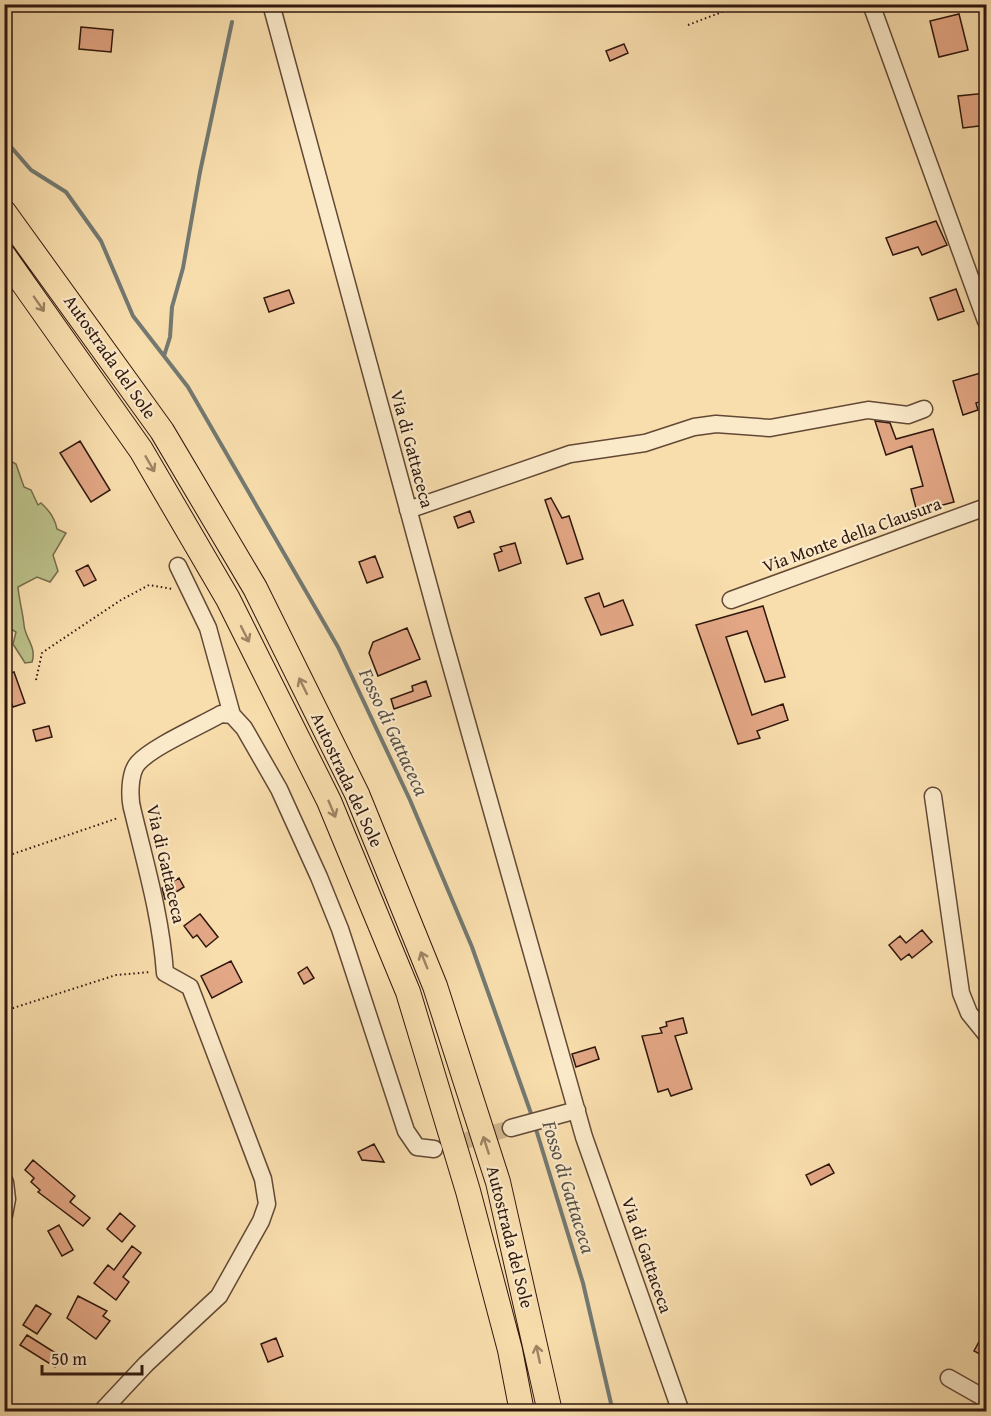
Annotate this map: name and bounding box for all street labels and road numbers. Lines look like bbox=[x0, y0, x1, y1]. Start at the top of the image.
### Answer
street label: Autostrada del Sole bbox=[57, 289, 163, 424]
street label: Via di Gattaceca bbox=[384, 387, 441, 511]
street label: Via Monte della Clausura bbox=[759, 489, 945, 579]
street label: Autostrada del Sole bbox=[304, 708, 391, 852]
street label: Via di Gattaceca bbox=[140, 802, 193, 926]
street label: Autostrada del Sole bbox=[480, 1163, 541, 1311]
street label: Via di Gattaceca bbox=[615, 1193, 680, 1317]

